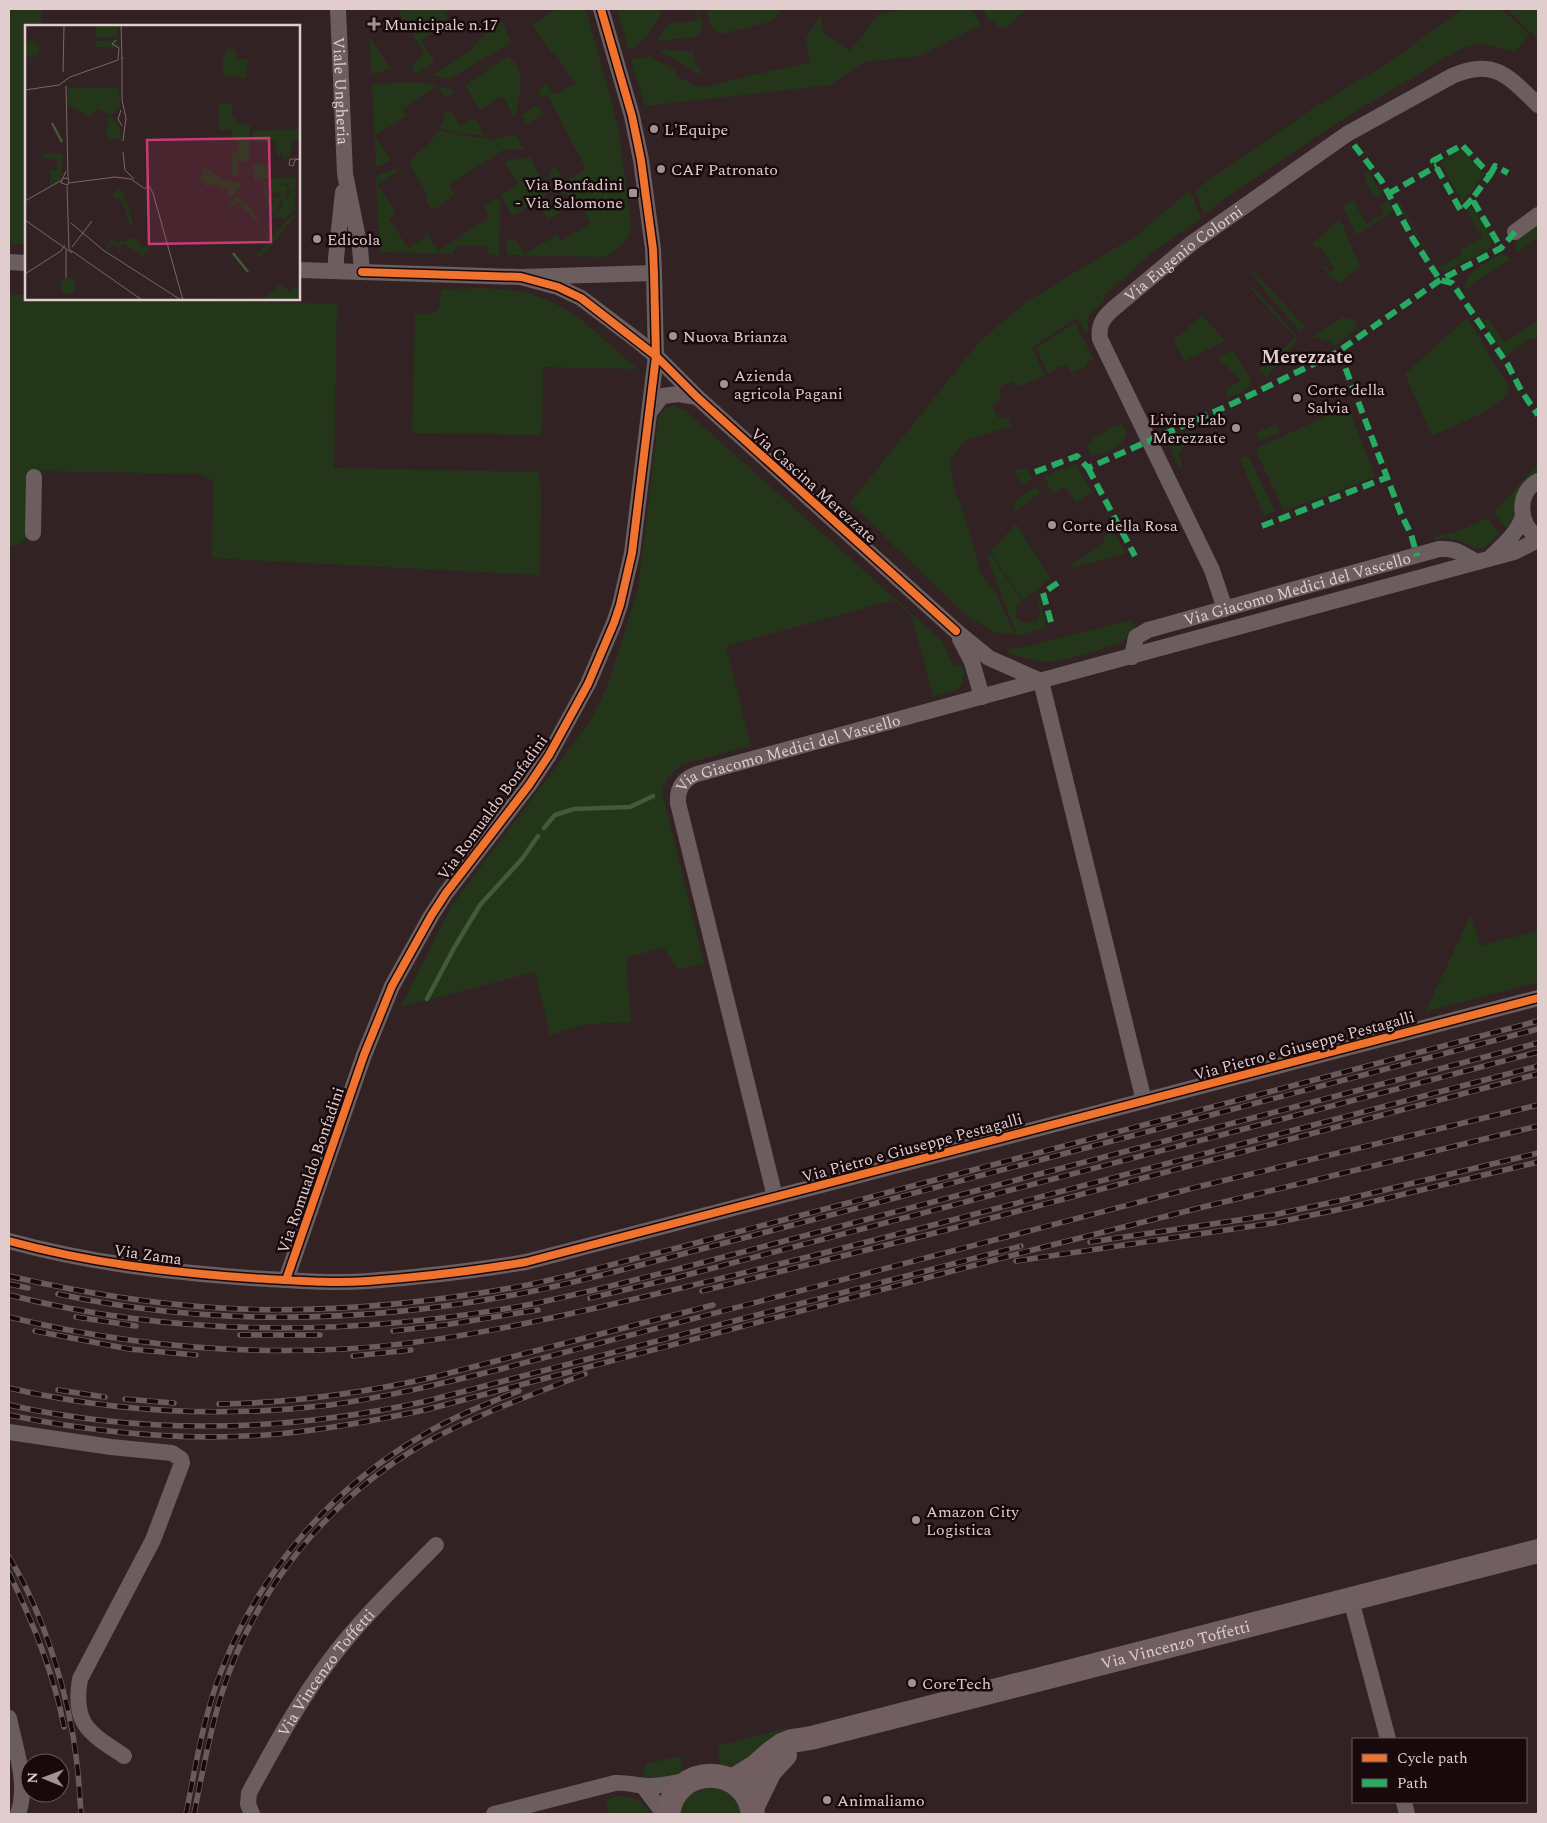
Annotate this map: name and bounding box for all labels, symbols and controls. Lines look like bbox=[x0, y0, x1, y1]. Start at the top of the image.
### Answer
place label: Municipale n.17 bbox=[384, 13, 498, 37]
marker: Municipale n.17 bbox=[368, 18, 380, 30]
inset map bbox=[25, 25, 300, 300]
street label: Viale Ungheria bbox=[326, 37, 355, 145]
place label: L'Equipe bbox=[664, 118, 728, 142]
marker: L'Equipe bbox=[648, 123, 660, 135]
place label: CAF Patronato bbox=[671, 158, 778, 182]
marker: CAF Patronato bbox=[655, 163, 667, 175]
place label: Via Bonfadini - Via Salomone bbox=[515, 173, 623, 215]
marker: Via Bonfadini - Via Salomone bbox=[627, 187, 639, 199]
street label: Via Eugenio Colorni bbox=[1119, 200, 1248, 308]
place label: Edicola bbox=[327, 228, 380, 252]
marker: Edicola bbox=[311, 233, 323, 245]
place label: Nuova Brianza bbox=[683, 325, 788, 349]
marker: Nuova Brianza bbox=[667, 330, 679, 342]
district label: Merezzate bbox=[1261, 343, 1353, 372]
place label: Azienda agricola Pagani bbox=[734, 364, 843, 406]
marker: Azienda agricola Pagani bbox=[718, 378, 730, 390]
place label: Corte della Salvia bbox=[1307, 378, 1385, 420]
marker: Corte della Salvia bbox=[1291, 392, 1303, 404]
place label: Living Lab Merezzate bbox=[1149, 408, 1226, 450]
street label: Via Cascina Merezzate bbox=[745, 422, 882, 549]
marker: Living Lab Merezzate bbox=[1230, 422, 1242, 434]
place label: Corte della Rosa bbox=[1062, 514, 1178, 538]
marker: Corte della Rosa bbox=[1046, 519, 1058, 531]
street label: Via Giacomo Medici del Vascello bbox=[1181, 546, 1414, 633]
street label: Via Giacomo Medici del Vascello bbox=[669, 708, 903, 797]
street label: Via Romualdo Bonfadini bbox=[432, 730, 554, 885]
street label: Via Pietro e Giuseppe Pestagalli bbox=[1191, 1005, 1417, 1087]
street label: Via Romualdo Bonfadini bbox=[271, 1084, 351, 1257]
street label: Via Pietro e Giuseppe Pestagalli bbox=[799, 1107, 1025, 1189]
street label: Via Zama bbox=[112, 1238, 184, 1272]
place label: Amazon City Logistica bbox=[926, 1500, 1020, 1542]
marker: Amazon City Logistica bbox=[910, 1514, 922, 1526]
street label: Via Vincenzo Toffetti bbox=[272, 1604, 381, 1741]
street label: Via Vincenzo Toffetti bbox=[1098, 1615, 1253, 1676]
place label: CoreTech bbox=[922, 1672, 991, 1696]
marker: CoreTech bbox=[906, 1677, 918, 1689]
legend bbox=[1352, 1738, 1527, 1803]
text: Cycle path bbox=[1397, 1747, 1468, 1770]
north arrow bbox=[20, 1753, 70, 1803]
text: N bbox=[22, 1772, 43, 1784]
text: Path bbox=[1397, 1772, 1428, 1795]
place label: Animaliamo bbox=[837, 1789, 925, 1813]
marker: Animaliamo bbox=[821, 1794, 833, 1806]

